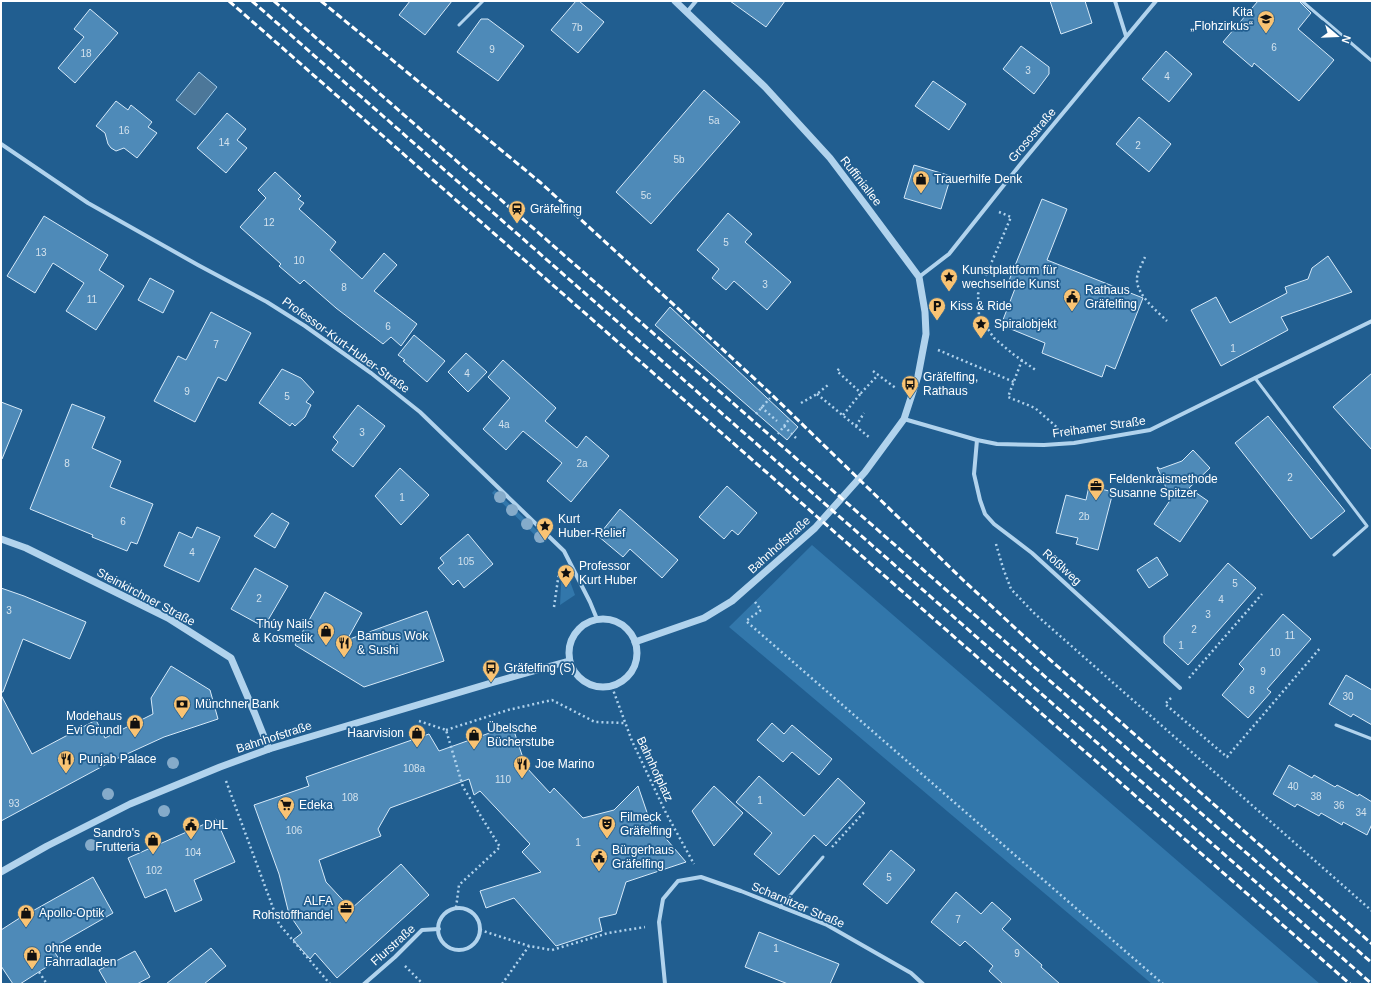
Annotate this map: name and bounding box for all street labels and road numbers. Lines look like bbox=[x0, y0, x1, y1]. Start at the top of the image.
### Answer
street label: Grosostraße bbox=[1005, 105, 1059, 165]
street label: Ruffiniallee bbox=[837, 153, 885, 209]
street label: Professor-Kurt-Huber-Straße bbox=[280, 294, 413, 396]
street label: Freihamer Straße bbox=[1051, 413, 1147, 440]
street label: Bahnhofstraße bbox=[745, 513, 813, 577]
street label: Rößlweg bbox=[1040, 546, 1084, 588]
street label: Steinkirchner Straße bbox=[94, 565, 198, 629]
street label: Bahnhofstraße bbox=[234, 718, 314, 756]
street label: Bahnhofplatz bbox=[634, 734, 676, 804]
street label: Scharnitzer Straße bbox=[749, 879, 847, 931]
street label: Flurstraße bbox=[368, 921, 418, 968]

